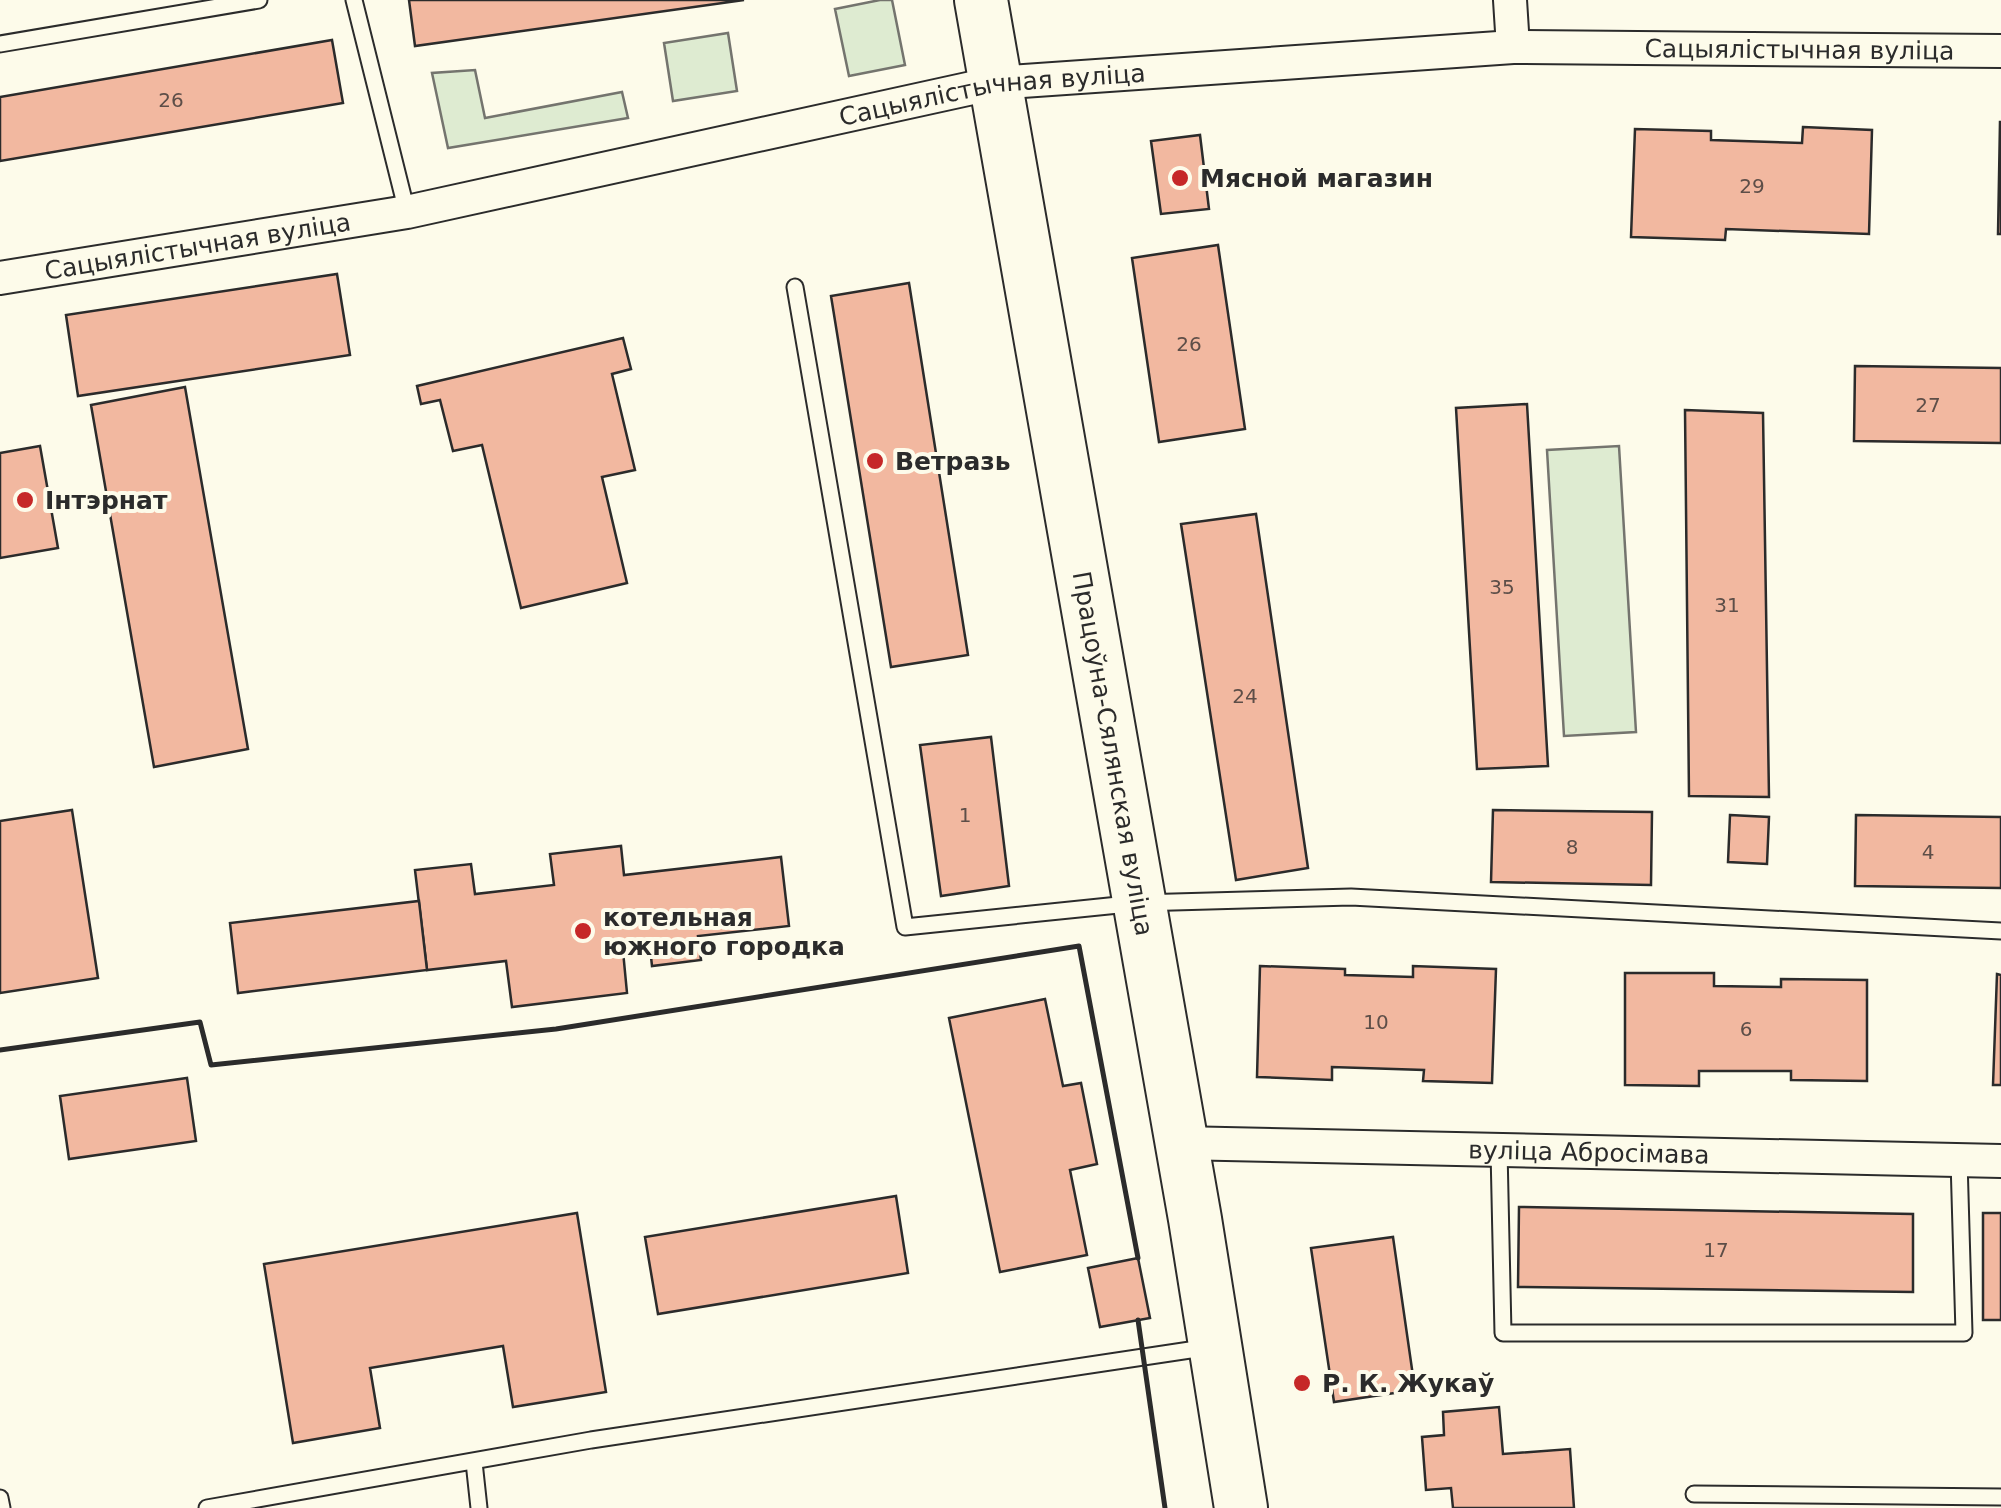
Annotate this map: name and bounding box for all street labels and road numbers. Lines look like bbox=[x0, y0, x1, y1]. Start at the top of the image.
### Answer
street label: Сацыялістычная вуліца bbox=[1644, 34, 1955, 65]
street label: Сацыялістычная вуліца bbox=[836, 58, 1146, 131]
street label: Сацыялістычная вуліца bbox=[42, 207, 353, 285]
street label: Працоўна-Сялянская вуліца bbox=[1067, 569, 1160, 938]
street label: вуліца Абросімава bbox=[1468, 1135, 1710, 1169]

